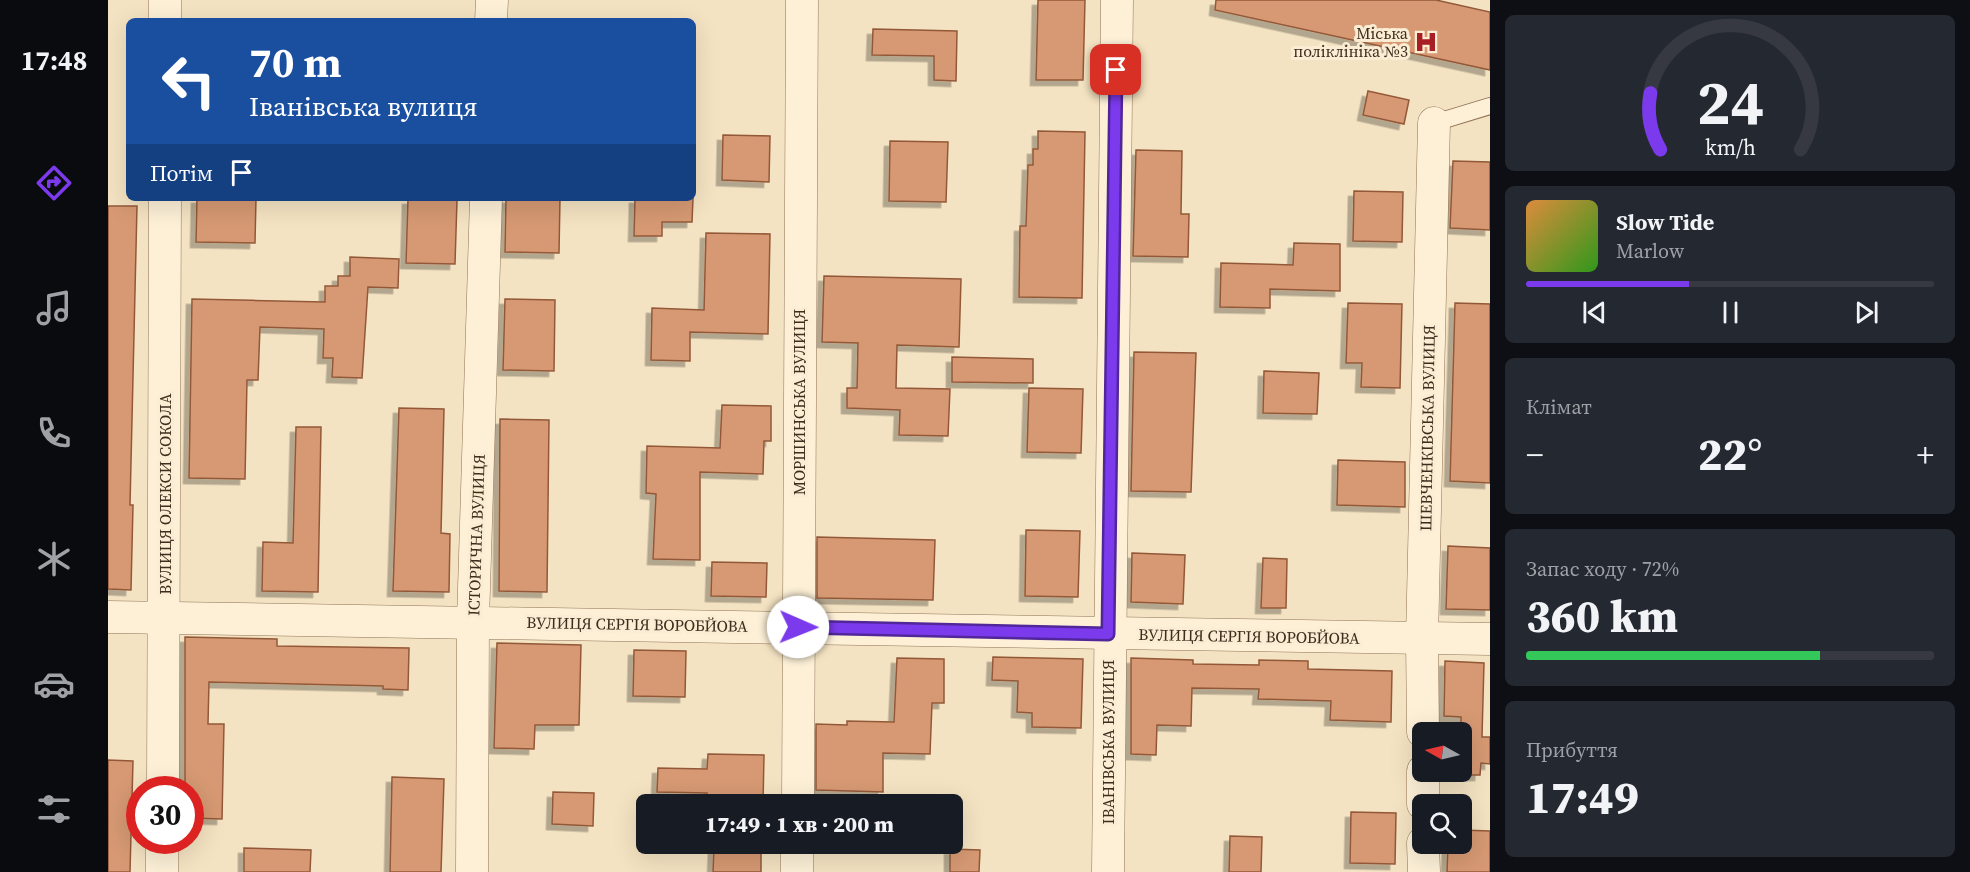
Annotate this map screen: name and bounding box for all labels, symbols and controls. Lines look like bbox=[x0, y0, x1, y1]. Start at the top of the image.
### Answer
place label: Міська поліклініка №3 bbox=[1293, 22, 1409, 62]
hospital icon: Міська поліклініка №3 bbox=[1413, 29, 1439, 55]
text: 70 m bbox=[249, 33, 342, 91]
text: 17:48 bbox=[21, 42, 87, 79]
icon: left bbox=[150, 42, 228, 120]
pin bbox=[1090, 44, 1141, 95]
icon: arrive bbox=[1099, 53, 1132, 86]
text: 24 bbox=[1696, 59, 1764, 145]
text: Іванівська вулиця bbox=[249, 88, 478, 125]
text: km/h bbox=[1704, 134, 1756, 163]
icon: arrive bbox=[225, 156, 258, 189]
text: Потім bbox=[150, 158, 213, 188]
icon: directions bbox=[33, 162, 75, 204]
text: Slow Tide bbox=[1616, 207, 1714, 237]
text: Marlow bbox=[1616, 237, 1684, 265]
icon: music bbox=[33, 287, 75, 329]
icon: previous bbox=[1578, 296, 1611, 329]
icon: pause bbox=[1714, 296, 1747, 329]
icon: next bbox=[1850, 296, 1883, 329]
street label: МОРШИНСЬКА ВУЛИЦЯ bbox=[788, 309, 810, 495]
street label: ШЕВЧЕНКІВСЬКА ВУЛИЦЯ bbox=[1414, 325, 1440, 531]
street label: ВУЛИЦЯ ОЛЕКСИ СОКОЛА bbox=[154, 393, 176, 595]
text: Клімат bbox=[1526, 393, 1592, 421]
icon: phone bbox=[33, 412, 75, 454]
text: 22° bbox=[1698, 423, 1762, 485]
text: − bbox=[1526, 432, 1544, 477]
text: + bbox=[1916, 432, 1934, 477]
street label: ІСТОРИЧНА ВУЛИЦЯ bbox=[462, 454, 490, 616]
icon: climate bbox=[33, 538, 75, 580]
text: Запас ходу · 72% bbox=[1526, 555, 1679, 583]
text: 360 km bbox=[1526, 585, 1678, 647]
position arrow bbox=[766, 595, 830, 659]
street label: ВУЛИЦЯ СЕРГІЯ ВОРОБЙОВА bbox=[526, 611, 748, 637]
street label: ВУЛИЦЯ СЕРГІЯ ВОРОБЙОВА bbox=[1138, 623, 1360, 649]
street label: ІВАНІВСЬКА ВУЛИЦЯ bbox=[1097, 660, 1119, 824]
icon: car bbox=[33, 663, 75, 705]
north arrow bbox=[1412, 722, 1472, 782]
map controls bbox=[1412, 722, 1472, 854]
text: Прибуття bbox=[1526, 736, 1618, 764]
text: 17:49 bbox=[1526, 766, 1639, 828]
speed limit sign: 30 bbox=[126, 776, 204, 854]
icon: filters bbox=[33, 788, 75, 830]
button: search bbox=[1412, 794, 1472, 854]
text: 17:49 · 1 хв · 200 m bbox=[705, 809, 894, 839]

